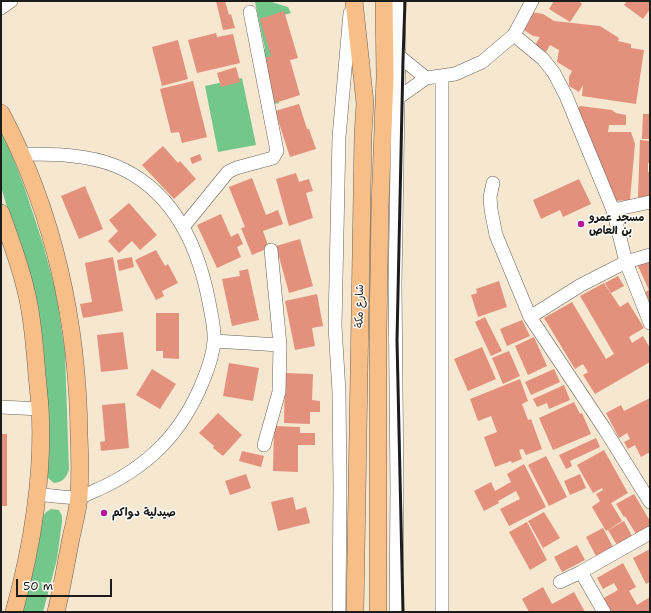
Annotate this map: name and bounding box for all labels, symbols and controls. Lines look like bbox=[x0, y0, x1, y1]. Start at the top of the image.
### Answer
place label: مسجد عمرو بن العاص bbox=[589, 211, 644, 237]
marker: مسجد عمرو بن العاص bbox=[576, 219, 586, 229]
street label: شارع مكة bbox=[353, 284, 367, 328]
place label: صيدلية دواكم bbox=[112, 506, 176, 520]
marker: صيدلية دواكم bbox=[99, 508, 109, 518]
scale bar bbox=[18, 571, 114, 597]
text: 50 m bbox=[23, 578, 53, 594]

